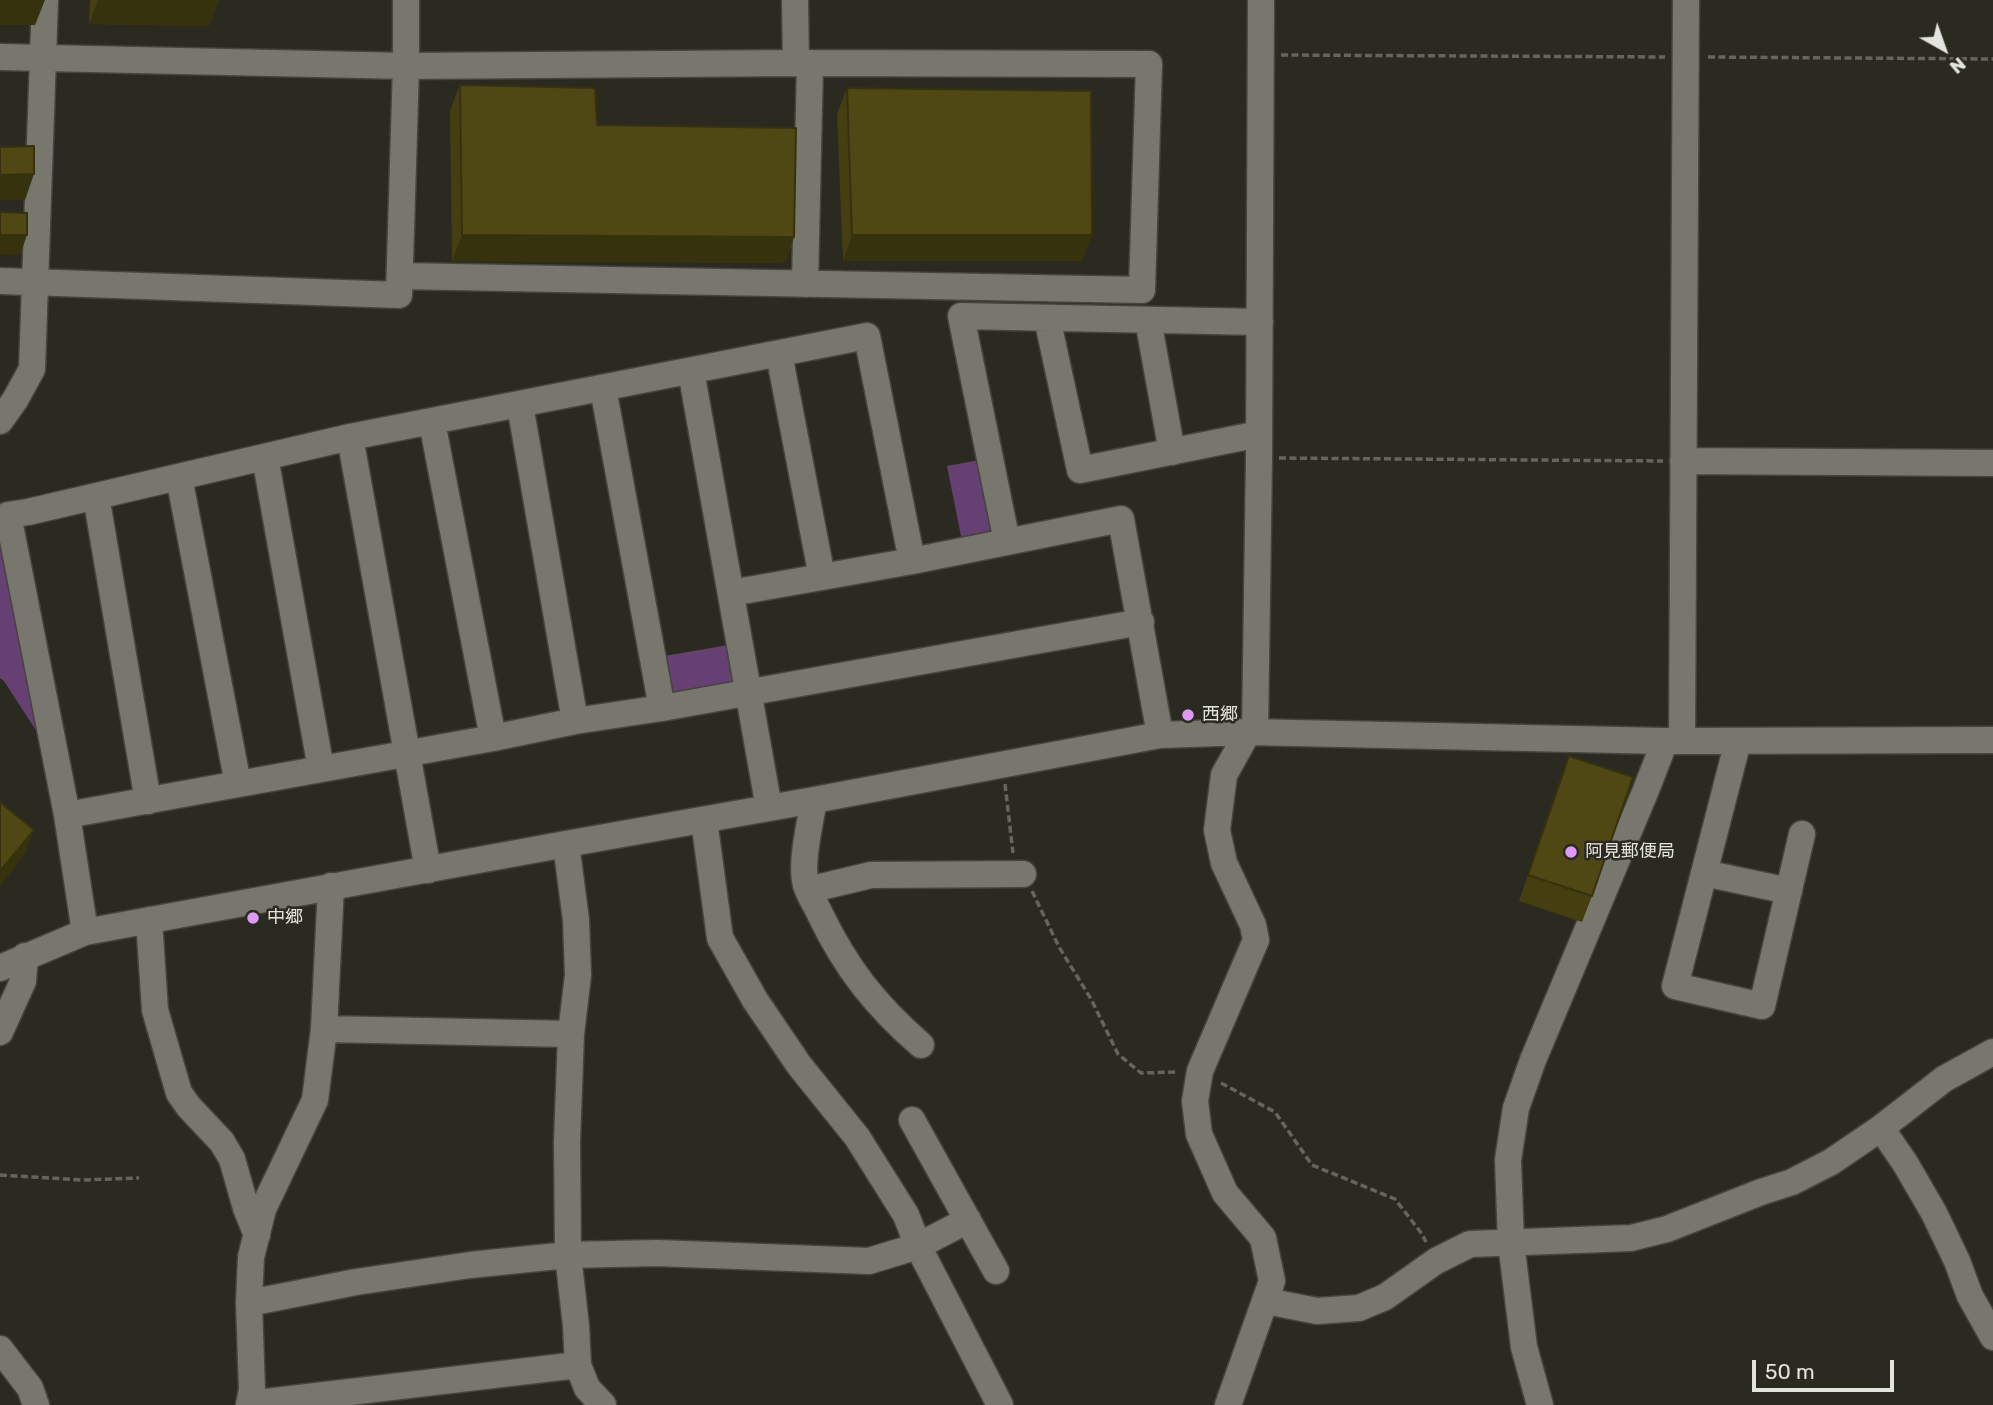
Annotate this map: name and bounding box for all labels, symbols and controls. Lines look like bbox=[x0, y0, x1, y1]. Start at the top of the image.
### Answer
north arrow bbox=[1909, 14, 1979, 84]
text: N bbox=[1945, 52, 1970, 79]
place label: 西郷 bbox=[1202, 704, 1238, 726]
marker: 西郷 bbox=[1180, 707, 1196, 723]
place label: 阿見郵便局 bbox=[1585, 841, 1675, 863]
marker: 阿見郵便局 bbox=[1563, 844, 1579, 860]
place label: 中郷 bbox=[267, 907, 303, 929]
marker: 中郷 bbox=[245, 910, 261, 926]
scale bar bbox=[1755, 1346, 1897, 1390]
text: 50 m bbox=[1765, 1359, 1815, 1384]

